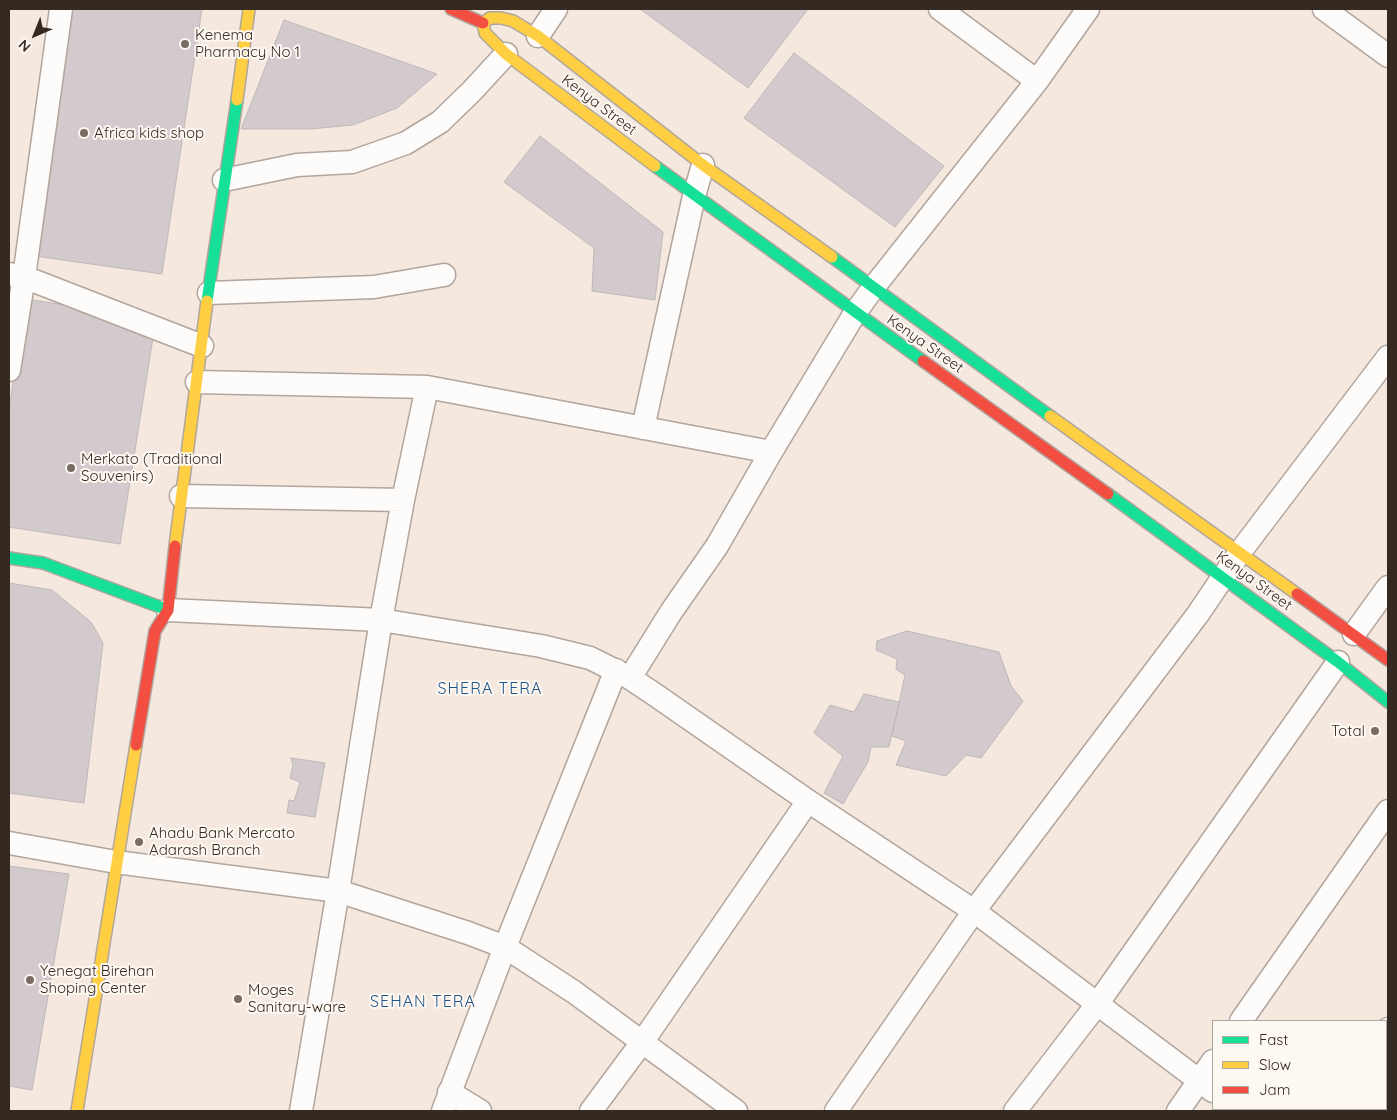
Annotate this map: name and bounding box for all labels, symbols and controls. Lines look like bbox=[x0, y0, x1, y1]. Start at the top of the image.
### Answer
north arrow bbox=[10, 10, 60, 60]
place label: Kenema Pharmacy No 1 bbox=[195, 26, 300, 61]
text: N bbox=[15, 36, 35, 56]
marker: Kenema Pharmacy No 1 bbox=[179, 38, 191, 50]
street label: Kenya Street bbox=[558, 71, 640, 139]
place label: Africa kids shop bbox=[94, 124, 204, 142]
marker: Africa kids shop bbox=[78, 127, 90, 139]
street label: Kenya Street bbox=[883, 311, 967, 377]
place label: Merkato (Traditional Souvenirs) bbox=[81, 450, 222, 485]
marker: Merkato (Traditional Souvenirs) bbox=[65, 462, 77, 474]
street label: Kenya Street bbox=[1212, 547, 1296, 615]
district label: SHERA TERA bbox=[436, 679, 544, 699]
place label: Total bbox=[1331, 722, 1365, 740]
marker: Total bbox=[1369, 725, 1381, 737]
place label: Ahadu Bank Mercato Adarash Branch bbox=[149, 824, 295, 859]
marker: Ahadu Bank Mercato Adarash Branch bbox=[133, 836, 145, 848]
place label: Yenegat Birehan Shoping Center bbox=[40, 962, 154, 997]
marker: Yenegat Birehan Shoping Center bbox=[24, 974, 36, 986]
place label: Moges Sanitary-ware bbox=[248, 981, 346, 1016]
district label: SEHAN TERA bbox=[369, 992, 477, 1012]
marker: Moges Sanitary-ware bbox=[232, 993, 244, 1005]
legend bbox=[1212, 1020, 1387, 1110]
text: Fast bbox=[1259, 1030, 1288, 1049]
text: Slow bbox=[1259, 1055, 1291, 1074]
text: Jam bbox=[1259, 1080, 1290, 1099]

